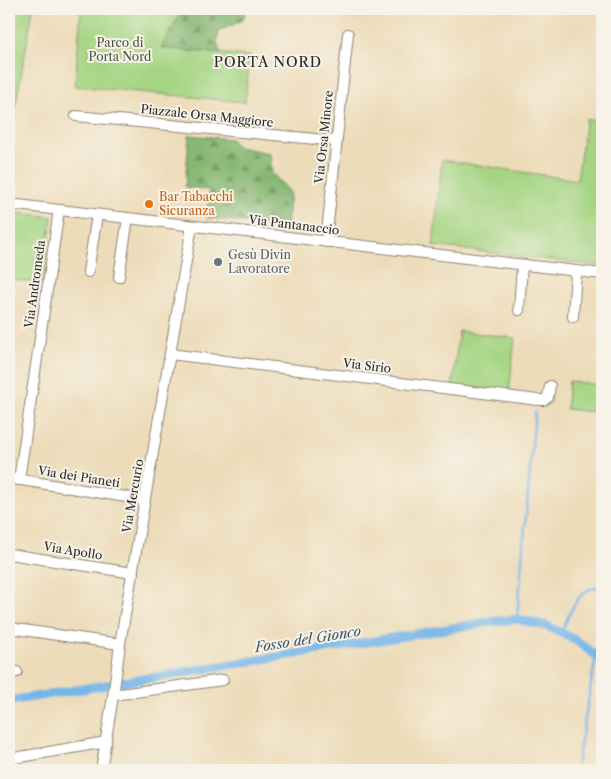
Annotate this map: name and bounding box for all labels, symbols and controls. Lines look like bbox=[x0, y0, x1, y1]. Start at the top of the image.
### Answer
park label: Parco di Porta Nord bbox=[89, 35, 152, 64]
district label: PORTA NORD bbox=[214, 53, 322, 71]
street label: Via Orsa Minore bbox=[311, 89, 336, 185]
street label: Piazzale Orsa Maggiore bbox=[140, 101, 274, 130]
place label: Bar Tabacchi Sicuranza bbox=[159, 189, 233, 218]
marker: Bar Tabacchi Sicuranza bbox=[143, 198, 155, 210]
street label: Via Pantanaccio bbox=[247, 211, 340, 238]
street label: Via Andromeda bbox=[21, 238, 48, 330]
place label: Gesù Divin Lavoratore bbox=[228, 247, 291, 276]
marker: Gesù Divin Lavoratore bbox=[212, 256, 224, 268]
street label: Via Sirio bbox=[341, 355, 392, 376]
street label: Via Mercurio bbox=[118, 458, 146, 535]
street label: Via dei Pianeti bbox=[36, 462, 121, 490]
street label: Via Apollo bbox=[42, 538, 104, 563]
water label: Fosso del Gionco bbox=[253, 622, 363, 656]

